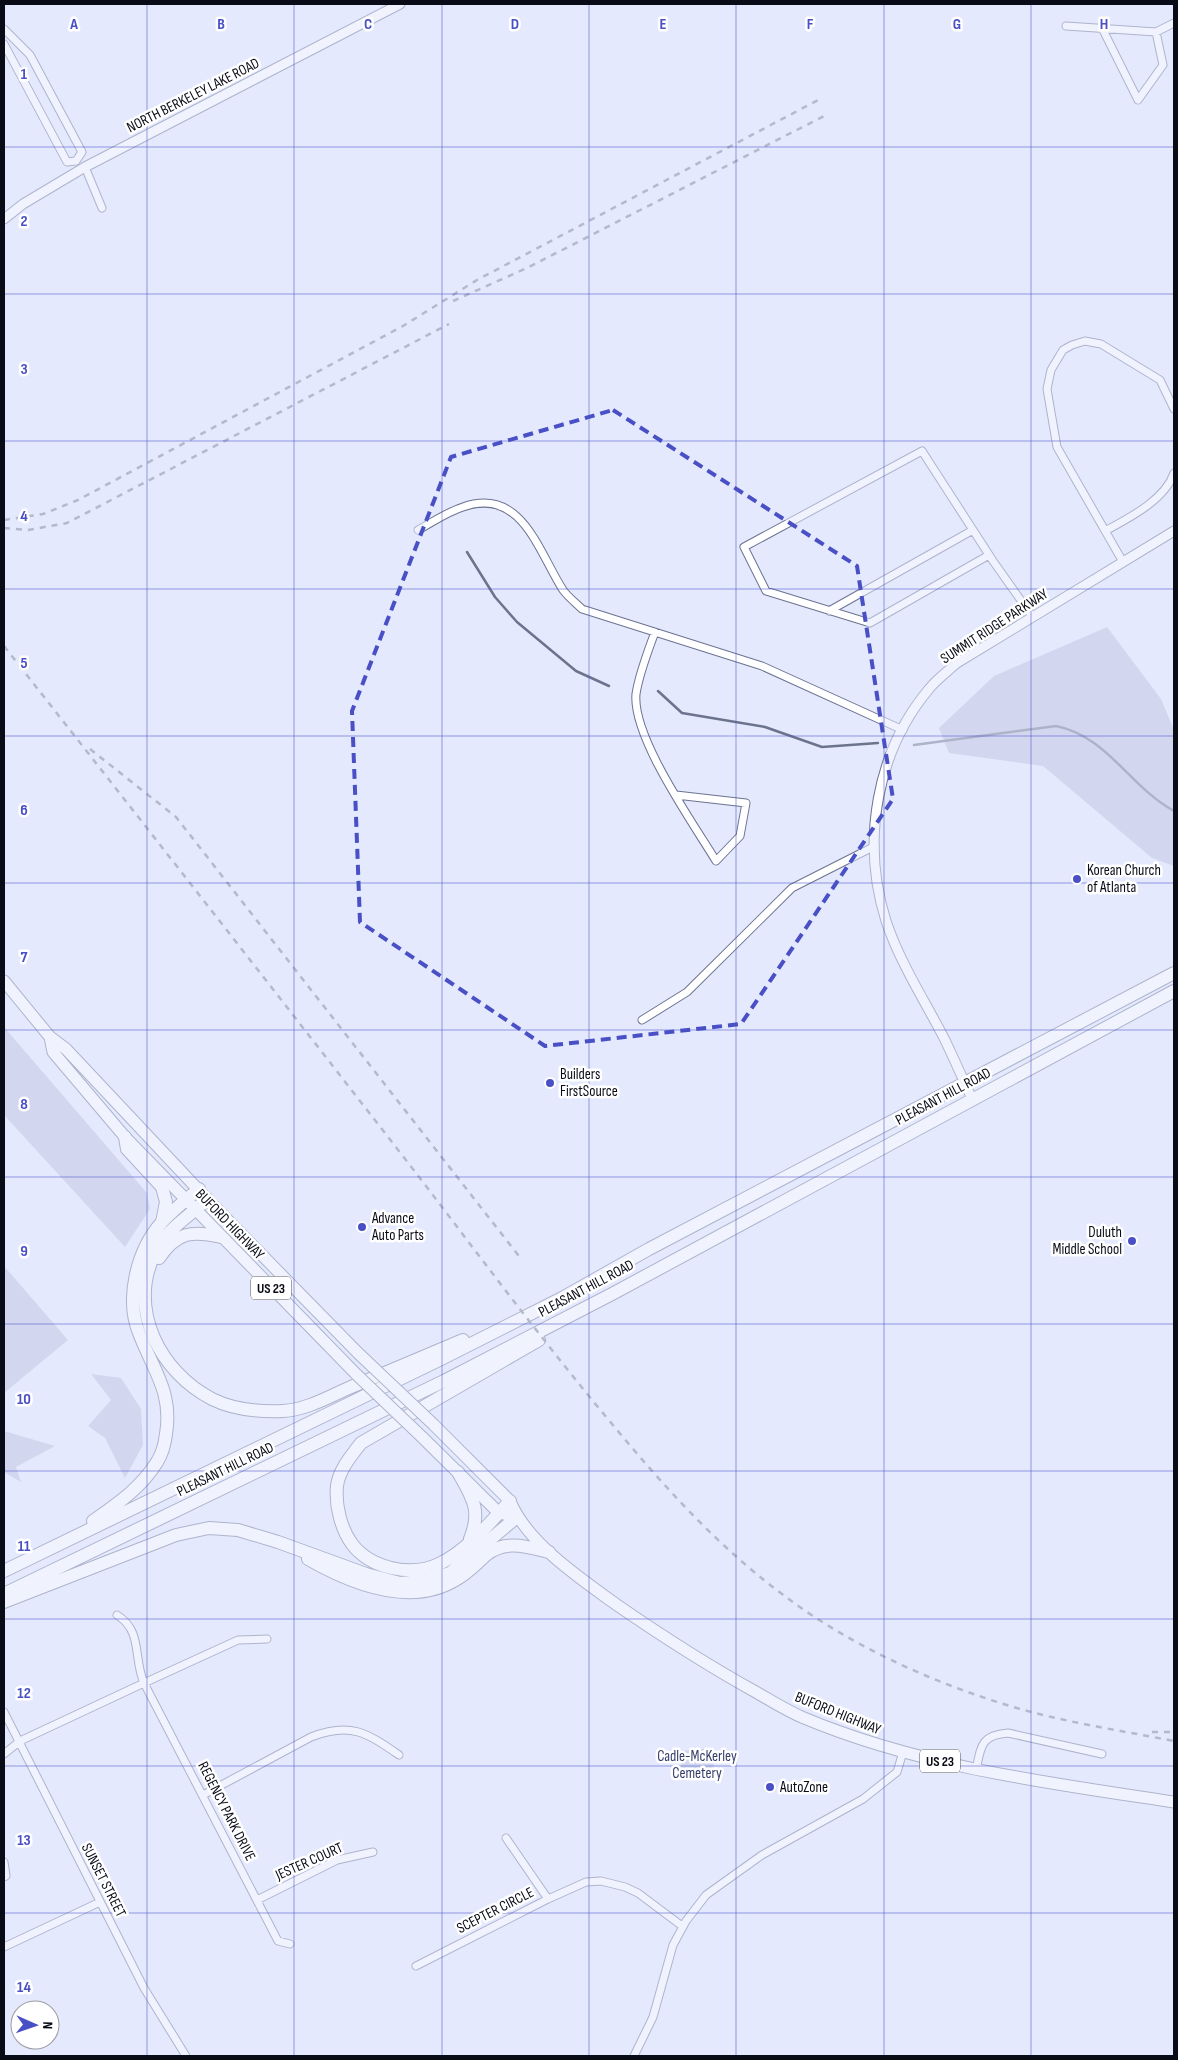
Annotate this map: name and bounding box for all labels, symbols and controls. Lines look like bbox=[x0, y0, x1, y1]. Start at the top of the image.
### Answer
text: A bbox=[69, 15, 78, 34]
text: B bbox=[217, 15, 225, 34]
text: C bbox=[364, 15, 372, 34]
text: D bbox=[511, 15, 519, 34]
text: E bbox=[660, 15, 667, 34]
text: F bbox=[807, 15, 814, 34]
text: G bbox=[953, 15, 961, 34]
text: H bbox=[1100, 15, 1108, 34]
street label: NORTH BERKELEY LAKE ROAD bbox=[124, 54, 263, 137]
text: 1 bbox=[21, 65, 28, 84]
text: 2 bbox=[20, 212, 28, 231]
text: 3 bbox=[20, 360, 28, 379]
text: 4 bbox=[20, 507, 28, 526]
street label: SUMMIT RIDGE PARKWAY bbox=[937, 584, 1052, 668]
text: 5 bbox=[20, 654, 28, 673]
text: 6 bbox=[20, 801, 28, 820]
place label: Korean Church of Atlanta bbox=[1087, 861, 1161, 897]
marker: Korean Church of Atlanta bbox=[1071, 873, 1083, 885]
text: 7 bbox=[21, 948, 28, 967]
street label: PLEASANT HILL ROAD bbox=[892, 1063, 994, 1130]
place label: Builders FirstSource bbox=[560, 1065, 618, 1101]
marker: Builders FirstSource bbox=[544, 1077, 556, 1089]
text: 8 bbox=[20, 1095, 28, 1114]
street label: BUFORD HIGHWAY bbox=[191, 1185, 269, 1264]
place label: Advance Auto Parts bbox=[371, 1209, 424, 1245]
marker: Advance Auto Parts bbox=[356, 1221, 368, 1233]
place label: Duluth Middle School bbox=[1053, 1223, 1122, 1259]
marker: Duluth Middle School bbox=[1126, 1235, 1138, 1247]
text: 9 bbox=[20, 1242, 28, 1261]
street label: PLEASANT HILL ROAD bbox=[535, 1255, 637, 1322]
road number: US 23 bbox=[251, 1276, 291, 1300]
text: 10 bbox=[17, 1390, 31, 1409]
street label: PLEASANT HILL ROAD bbox=[174, 1438, 277, 1501]
text: 11 bbox=[18, 1537, 31, 1556]
text: 12 bbox=[17, 1684, 31, 1703]
street label: BUFORD HIGHWAY bbox=[792, 1688, 884, 1740]
park label: Cadle-McKerley Cemetery bbox=[657, 1747, 737, 1783]
road number: US 23 bbox=[920, 1750, 960, 1772]
street label: REGENCY PARK DRIVE bbox=[193, 1758, 260, 1864]
place label: AutoZone bbox=[779, 1778, 828, 1797]
marker: AutoZone bbox=[764, 1781, 776, 1793]
text: 13 bbox=[17, 1831, 31, 1850]
street label: JESTER COURT bbox=[272, 1838, 346, 1885]
street label: SUNSET STREET bbox=[77, 1840, 130, 1920]
street label: SCEPTER CIRCLE bbox=[454, 1883, 537, 1938]
text: 14 bbox=[17, 1978, 31, 1997]
north arrow bbox=[10, 2000, 60, 2050]
text: N bbox=[39, 2021, 56, 2029]

